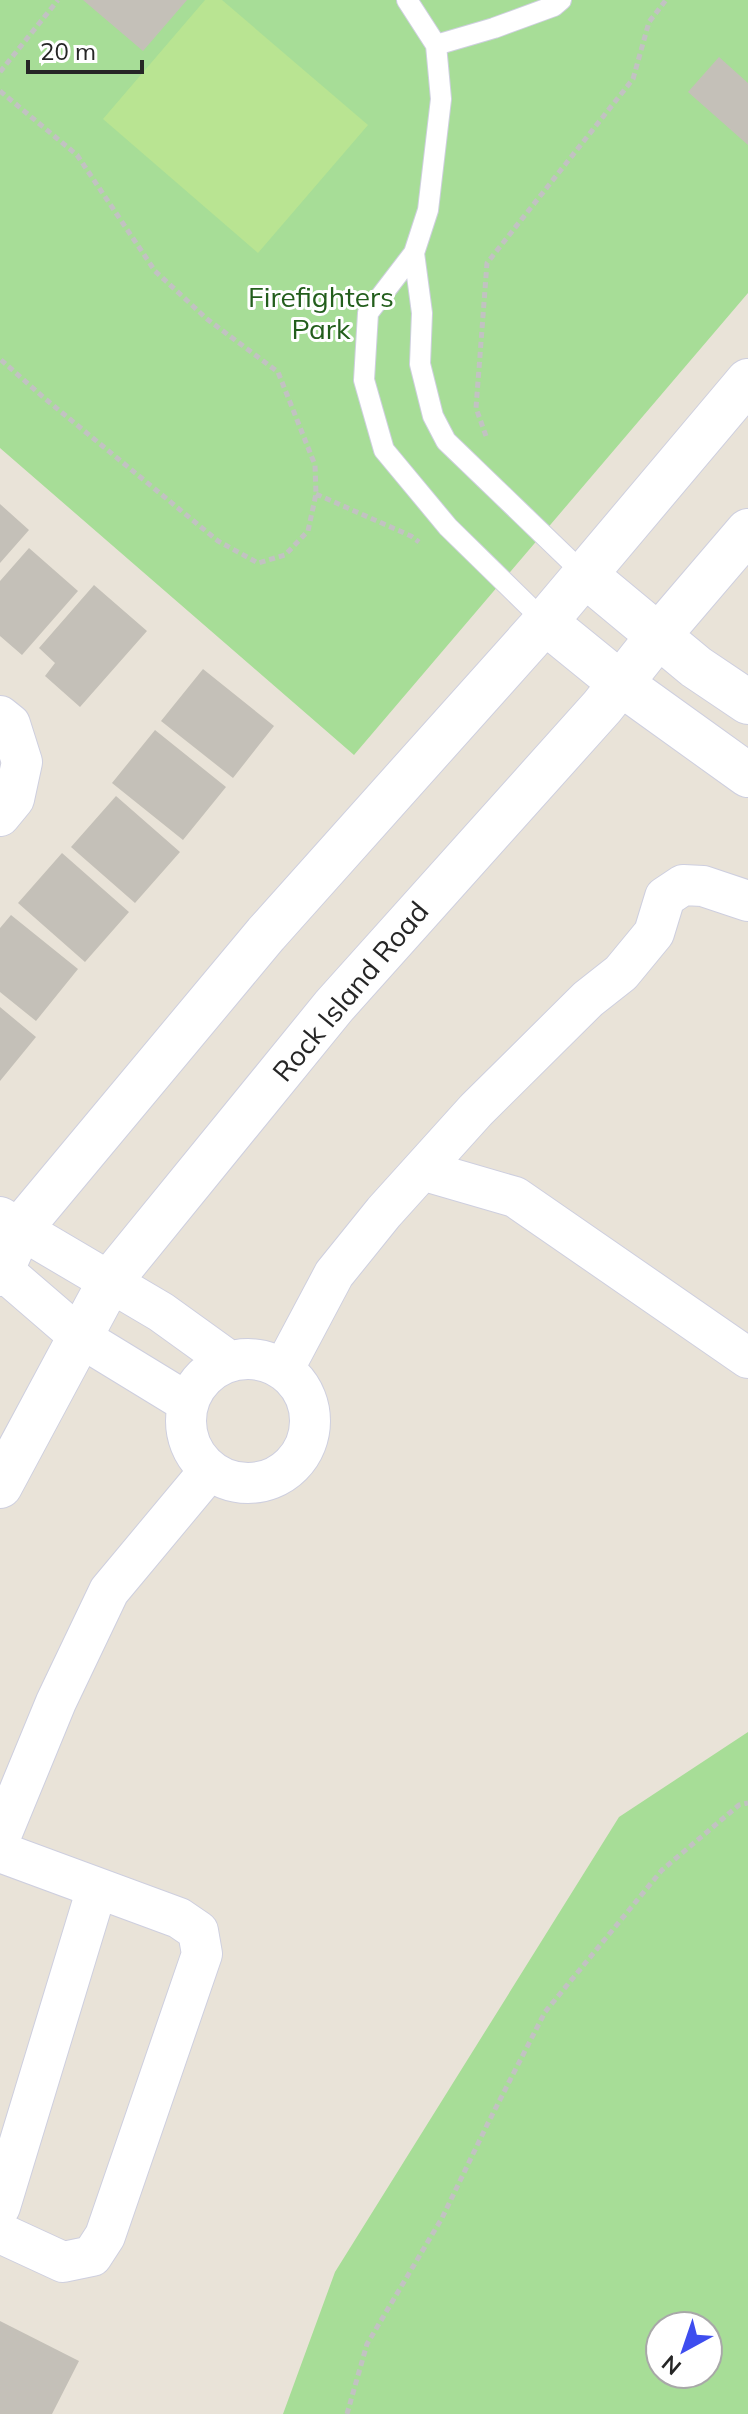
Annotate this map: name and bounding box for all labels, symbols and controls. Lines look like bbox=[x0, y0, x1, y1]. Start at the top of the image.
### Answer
scale bar bbox=[28, 24, 142, 74]
text: 20 m bbox=[40, 36, 96, 66]
park label: Firefighters Park bbox=[248, 279, 394, 346]
street label: Rock Island Road bbox=[264, 894, 436, 1088]
north arrow bbox=[644, 2310, 724, 2390]
text: N bbox=[656, 2349, 687, 2381]

